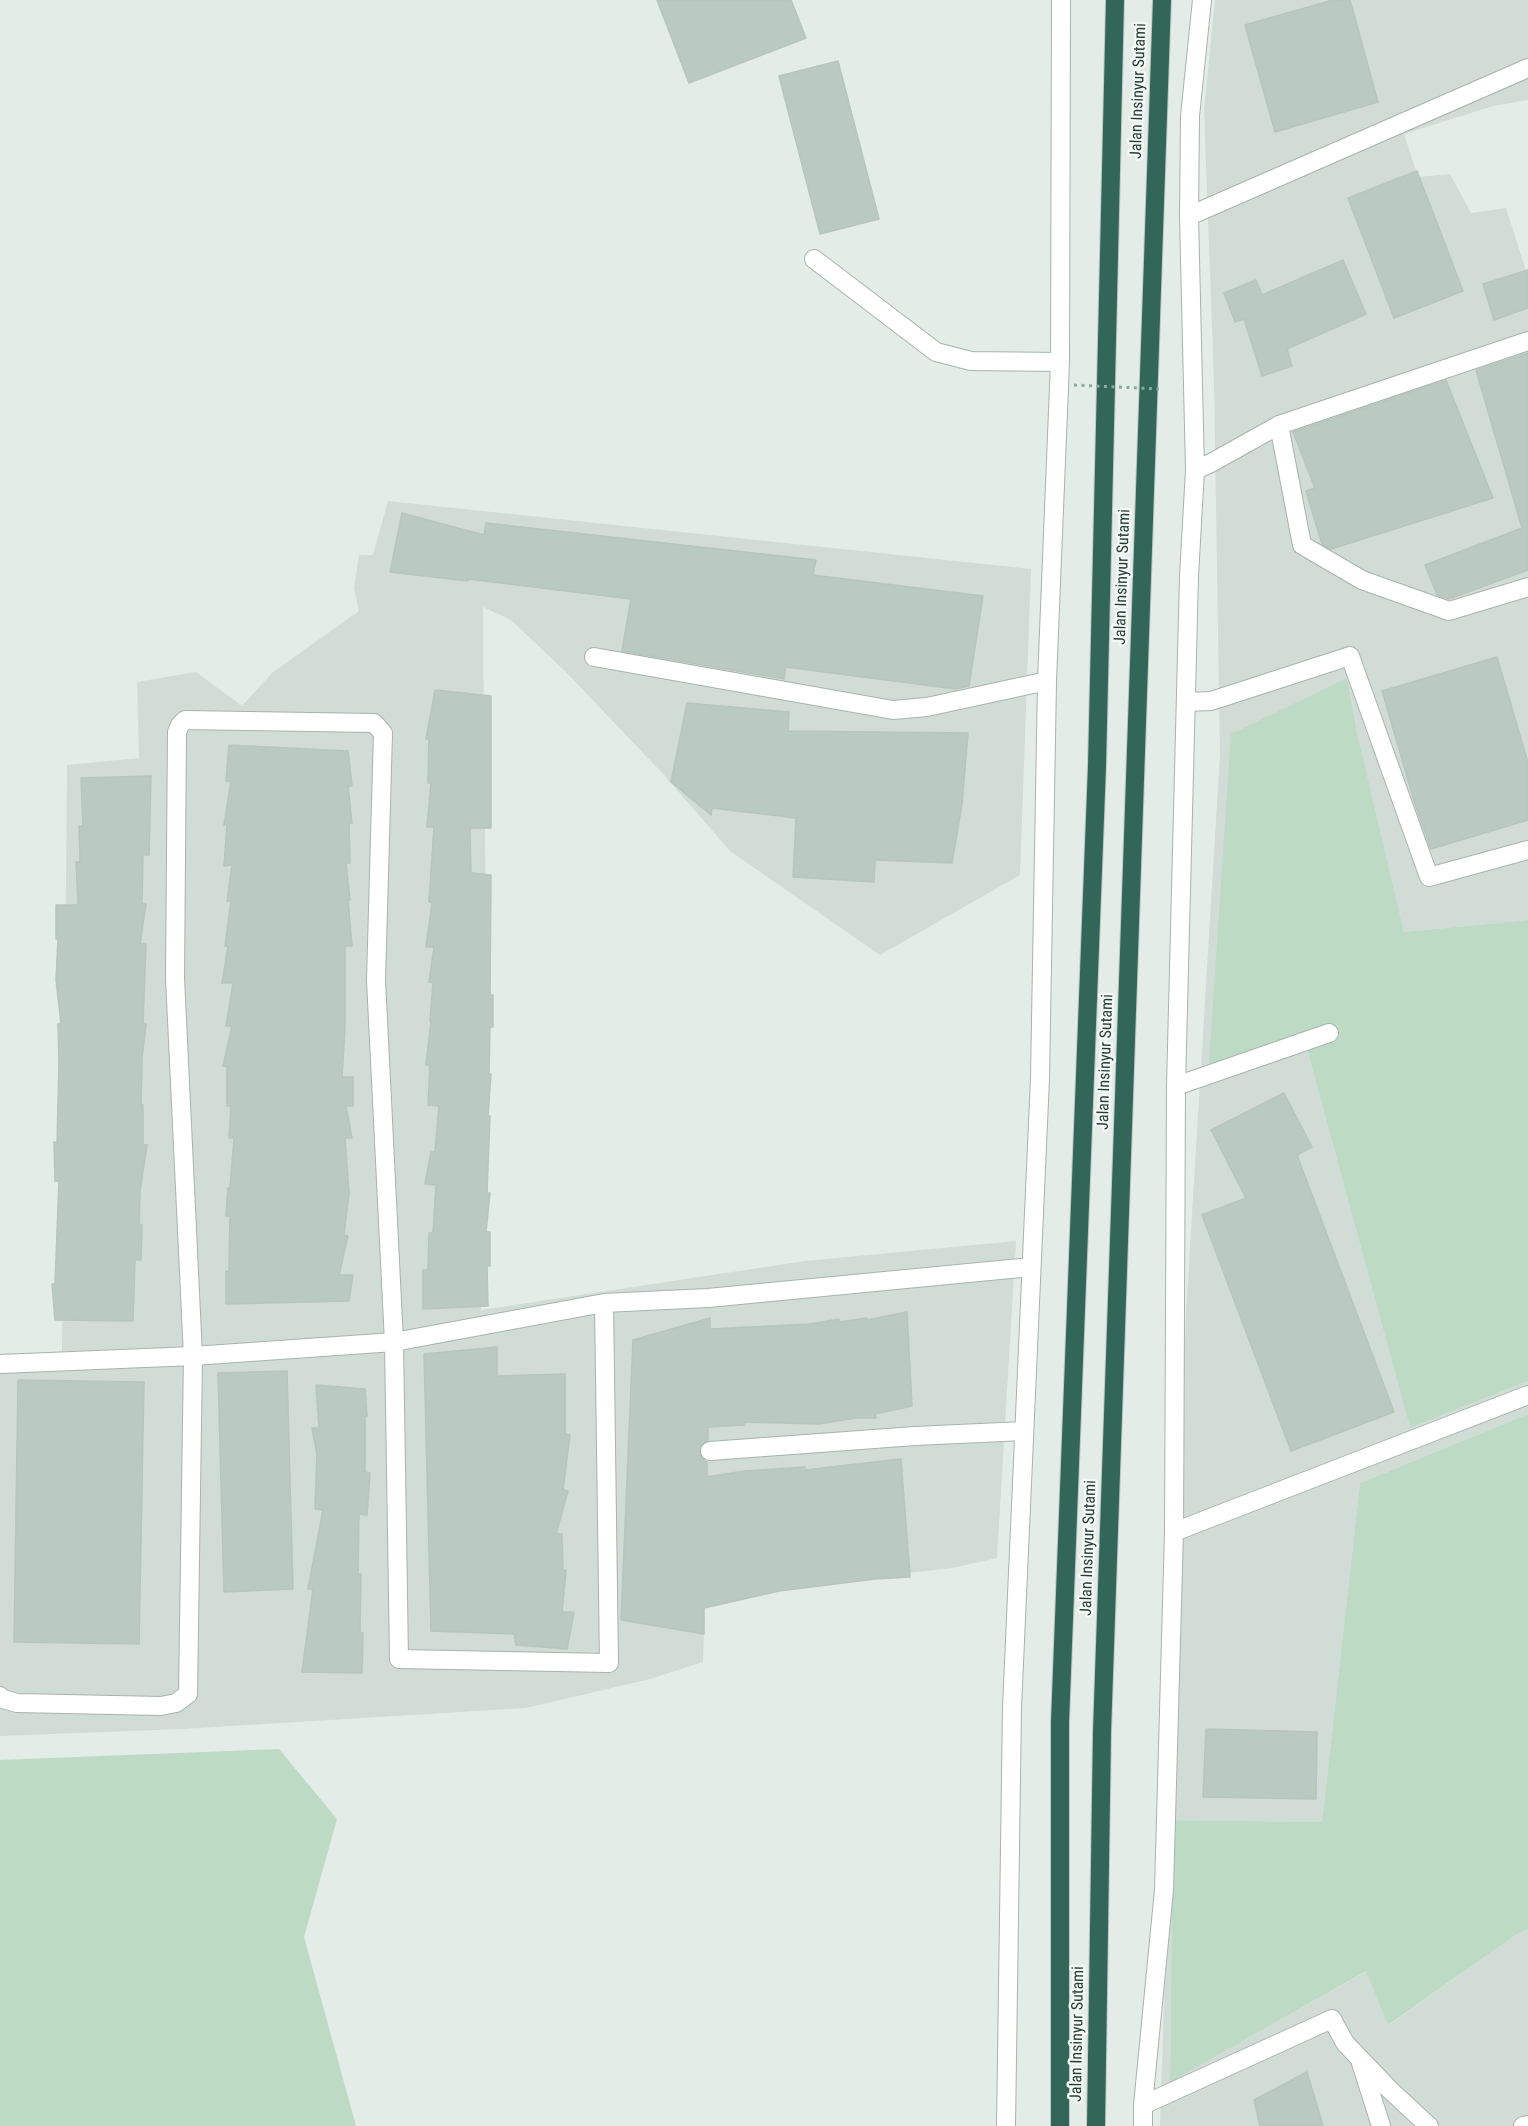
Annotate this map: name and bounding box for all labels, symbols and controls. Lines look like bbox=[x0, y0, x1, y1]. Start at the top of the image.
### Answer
street label: Jalan Insinyur Sutami bbox=[1127, 23, 1151, 159]
street label: Jalan Insinyur Sutami bbox=[1111, 509, 1135, 645]
street label: Jalan Insinyur Sutami bbox=[1094, 994, 1118, 1130]
street label: Jalan Insinyur Sutami bbox=[1077, 1480, 1101, 1616]
street label: Jalan Insinyur Sutami bbox=[1067, 1966, 1089, 2102]

